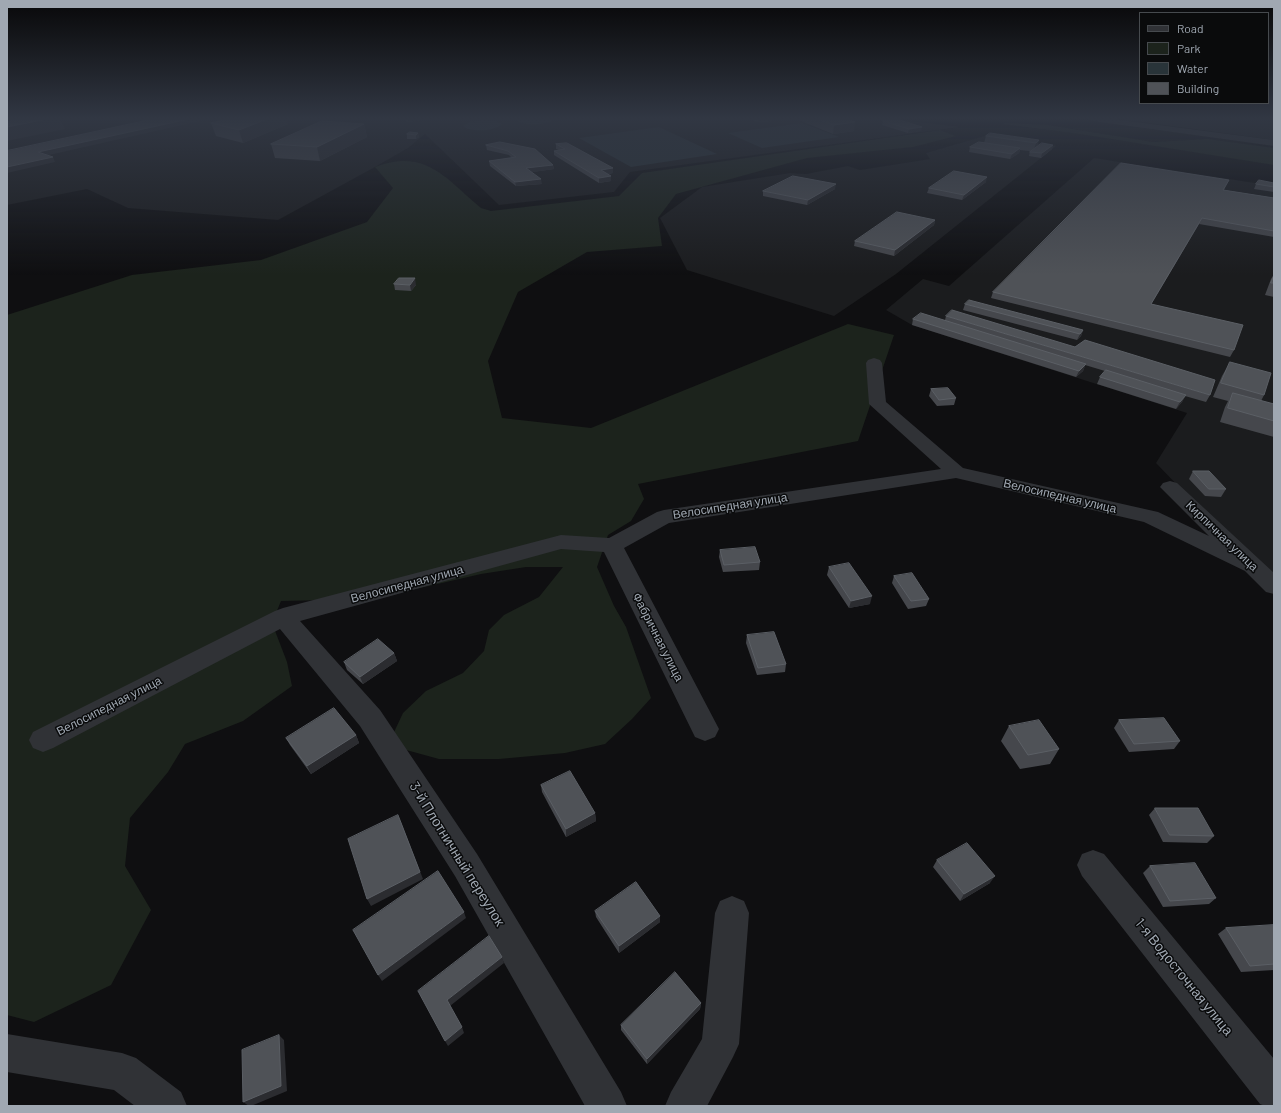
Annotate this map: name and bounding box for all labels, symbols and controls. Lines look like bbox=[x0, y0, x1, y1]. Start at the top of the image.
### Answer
legend bbox=[1139, 12, 1269, 104]
text: Road bbox=[1177, 21, 1204, 35]
text: Park bbox=[1177, 41, 1201, 55]
text: Water bbox=[1177, 61, 1208, 75]
text: Building bbox=[1177, 81, 1219, 95]
street label: Велосипедная улица bbox=[1002, 476, 1118, 516]
street label: Велосипедная улица bbox=[672, 490, 788, 522]
street label: Кирпичная улица bbox=[1183, 498, 1261, 574]
street label: Велосипедная улица bbox=[349, 562, 465, 606]
street label: Фабричная улица bbox=[629, 590, 687, 684]
street label: Велосипедная улица bbox=[54, 673, 164, 739]
street label: 3-й Плотничный переулок bbox=[406, 779, 508, 929]
street label: 1-я Водосточная улица bbox=[1132, 915, 1236, 1039]

